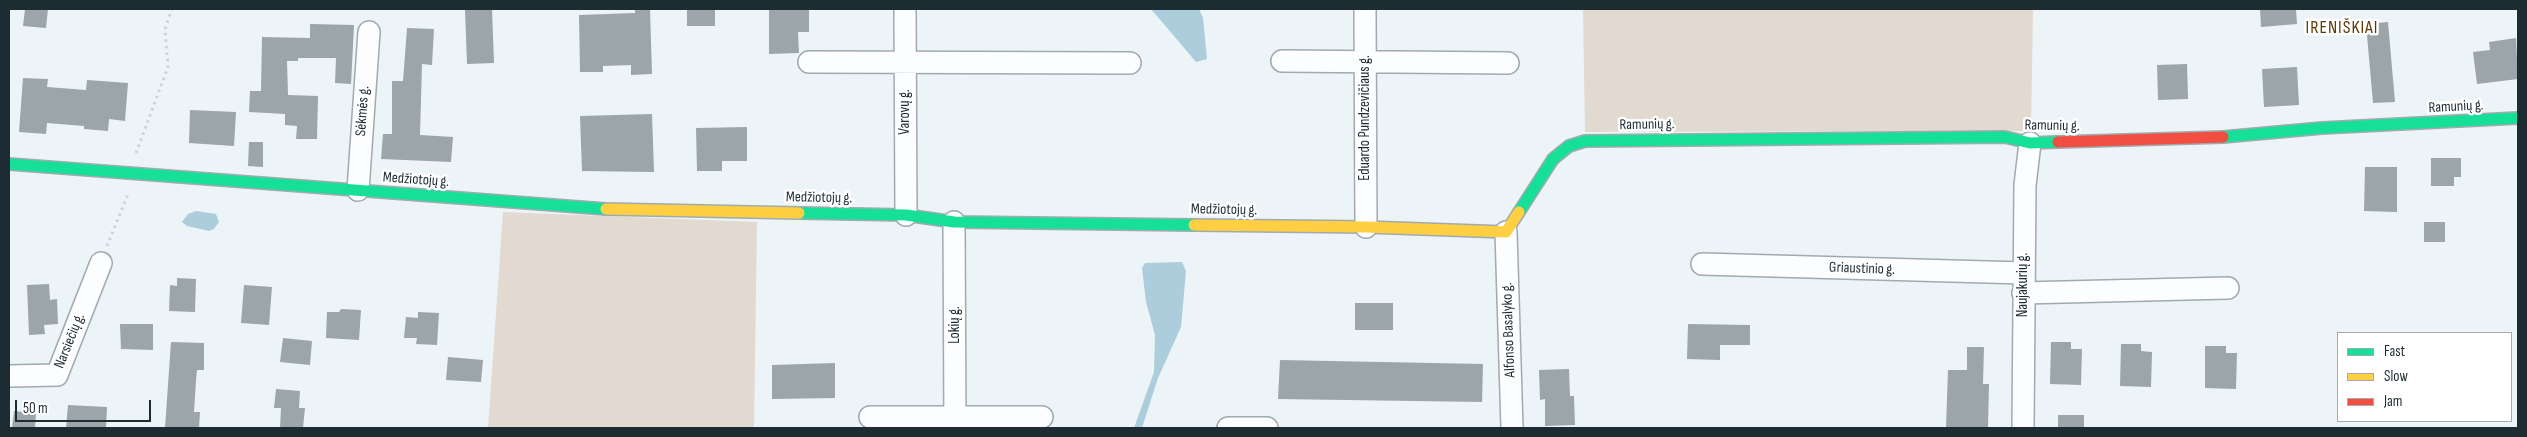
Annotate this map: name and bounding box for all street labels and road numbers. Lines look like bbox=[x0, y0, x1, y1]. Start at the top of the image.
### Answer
street label: Eduardo Pundzevičiaus g. bbox=[1356, 55, 1374, 181]
street label: Sėkmės g. bbox=[352, 85, 374, 137]
street label: Varovų g. bbox=[896, 89, 914, 135]
street label: Ramunių g. bbox=[2428, 97, 2484, 117]
street label: Ramunių g. bbox=[1619, 116, 1675, 134]
street label: Ramunių g. bbox=[2024, 117, 2080, 135]
street label: Medžiotojų g. bbox=[382, 169, 450, 191]
street label: Medžiotojų g. bbox=[786, 188, 852, 208]
street label: Medžiotojų g. bbox=[1191, 200, 1257, 220]
street label: Naujakurių g. bbox=[2014, 253, 2032, 317]
street label: Griaustinio g. bbox=[1829, 259, 1895, 279]
street label: Alfonso Basalyko g. bbox=[1498, 282, 1520, 378]
street label: Lokių g. bbox=[946, 306, 964, 344]
street label: Narsiečių g. bbox=[51, 311, 89, 371]

